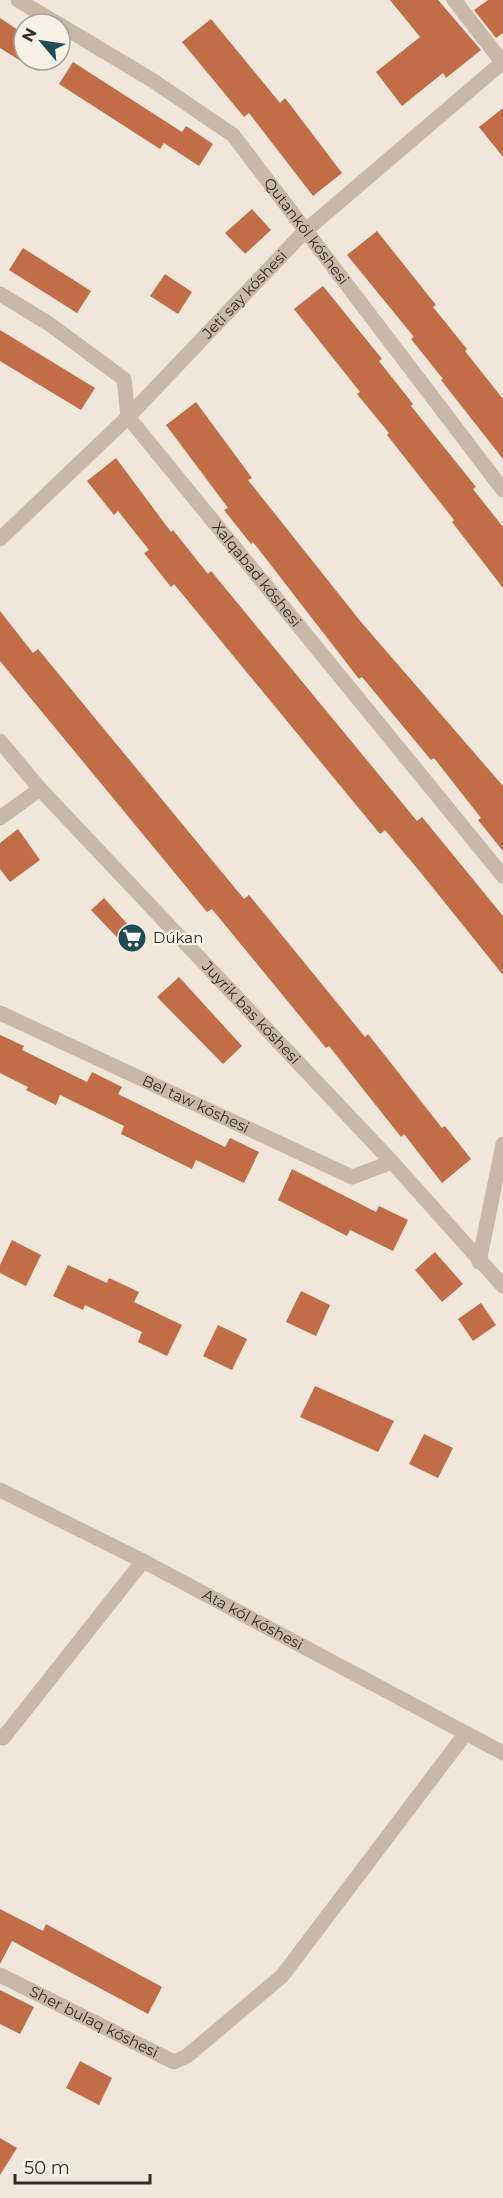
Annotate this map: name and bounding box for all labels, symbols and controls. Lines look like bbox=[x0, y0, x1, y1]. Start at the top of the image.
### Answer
north arrow bbox=[12, 12, 72, 72]
text: N bbox=[18, 25, 41, 45]
street label: Qutankól kóshesi bbox=[260, 174, 353, 288]
street label: Jeti say kóshesi bbox=[197, 246, 291, 343]
street label: Xalqabad kóshesi bbox=[208, 518, 306, 631]
supermarket icon: Dúkan bbox=[116, 922, 148, 954]
place label: Dúkan bbox=[153, 928, 203, 947]
street label: Juyrik bas kóshesi bbox=[198, 956, 305, 1068]
street label: Bel taw kóshesi bbox=[139, 1071, 253, 1137]
street label: Ata kól kóshesi bbox=[199, 1585, 307, 1654]
street label: Sher bulaq kóshesi bbox=[27, 1981, 162, 2062]
scale bar bbox=[15, 2147, 150, 2185]
text: 50 m bbox=[24, 2157, 70, 2179]

